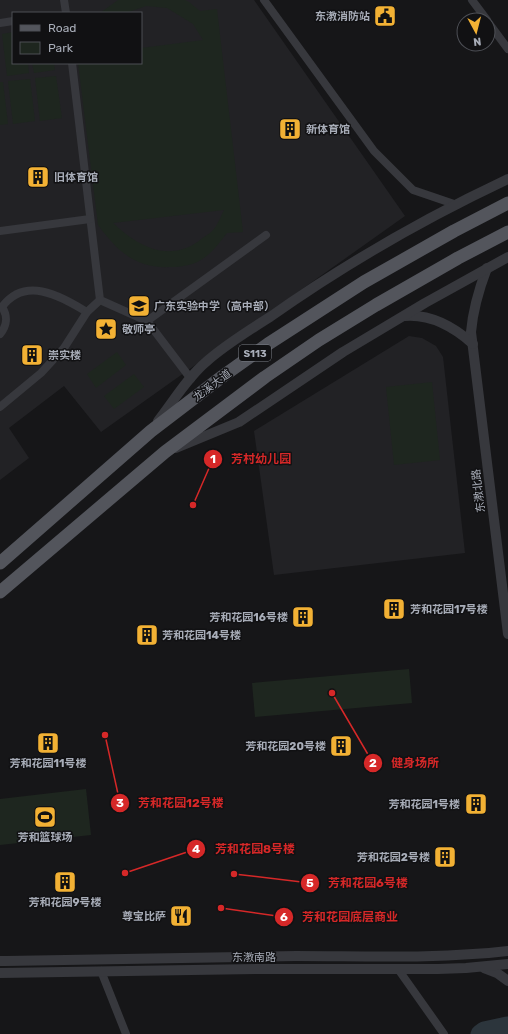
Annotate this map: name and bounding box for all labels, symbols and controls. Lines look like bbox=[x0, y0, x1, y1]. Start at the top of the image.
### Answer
public building icon: 东漖消防站 bbox=[372, 3, 398, 29]
place label: 东漖消防站 bbox=[315, 10, 370, 23]
legend bbox=[12, 12, 142, 64]
north arrow bbox=[456, 12, 496, 52]
text: Road bbox=[48, 21, 76, 35]
text: N bbox=[472, 34, 482, 48]
text: Park bbox=[48, 41, 74, 55]
building icon: 新体育馆 bbox=[277, 116, 303, 142]
place label: 新体育馆 bbox=[306, 123, 350, 136]
building icon: 旧体育馆 bbox=[25, 164, 51, 190]
place label: 旧体育馆 bbox=[54, 171, 98, 184]
school or university icon: 广东实验中学（高中部） bbox=[126, 293, 152, 319]
place label: 广东实验中学（高中部） bbox=[154, 300, 275, 313]
place icon: 敬师亭 bbox=[93, 316, 119, 342]
place label: 敬师亭 bbox=[122, 323, 155, 336]
building icon: 崇实楼 bbox=[19, 342, 45, 368]
road number: S113 bbox=[239, 345, 271, 361]
place label: 崇实楼 bbox=[48, 349, 81, 362]
street label: 龙溪大道 bbox=[191, 367, 234, 404]
callout: 芳村幼儿园 bbox=[203, 447, 299, 471]
text: 1 bbox=[210, 452, 216, 466]
text: 芳村幼儿园 bbox=[231, 452, 291, 466]
street label: 东漖北路 bbox=[469, 468, 488, 514]
building icon: 芳和花园17号楼 bbox=[381, 596, 407, 622]
place label: 芳和花园17号楼 bbox=[410, 603, 488, 616]
building icon: 芳和花园16号楼 bbox=[290, 604, 316, 630]
place label: 芳和花园16号楼 bbox=[209, 611, 288, 624]
building icon: 芳和花园14号楼 bbox=[134, 622, 160, 648]
place label: 芳和花园14号楼 bbox=[162, 629, 241, 642]
building icon: 芳和花园11号楼 bbox=[35, 730, 61, 756]
building icon: 芳和花园20号楼 bbox=[328, 733, 354, 759]
place label: 芳和花园20号楼 bbox=[245, 740, 326, 753]
callout: 健身场所 bbox=[363, 751, 447, 775]
text: 2 bbox=[369, 756, 377, 770]
text: 健身场所 bbox=[391, 756, 439, 770]
place label: 芳和花园11号楼 bbox=[10, 757, 86, 770]
callout: 芳和花园12号楼 bbox=[110, 791, 232, 815]
building icon: 芳和花园1号楼 bbox=[463, 791, 489, 817]
text: 3 bbox=[116, 796, 124, 810]
text: 芳和花园12号楼 bbox=[138, 796, 224, 810]
place label: 芳和花园1号楼 bbox=[389, 798, 460, 811]
sports icon: 芳和篮球场 bbox=[32, 804, 58, 830]
place label: 芳和篮球场 bbox=[18, 831, 73, 844]
callout: 芳和花园8号楼 bbox=[186, 837, 303, 861]
text: 4 bbox=[192, 842, 200, 856]
text: 芳和花园8号楼 bbox=[215, 842, 295, 856]
building icon: 芳和花园2号楼 bbox=[432, 844, 458, 870]
place label: 芳和花园2号楼 bbox=[357, 851, 430, 864]
building icon: 芳和花园9号楼 bbox=[52, 869, 78, 895]
callout: 芳和花园6号楼 bbox=[300, 871, 415, 895]
text: 5 bbox=[306, 876, 314, 890]
text: 芳和花园6号楼 bbox=[328, 876, 408, 890]
place label: 芳和花园9号楼 bbox=[28, 896, 102, 909]
restaurant icon: 尊宝比萨 bbox=[168, 903, 194, 929]
callout: 芳和花园底层商业 bbox=[274, 905, 406, 929]
place label: 尊宝比萨 bbox=[122, 910, 166, 923]
text: 6 bbox=[280, 910, 288, 924]
text: 芳和花园底层商业 bbox=[302, 910, 398, 924]
street label: 东漖南路 bbox=[232, 951, 276, 964]

